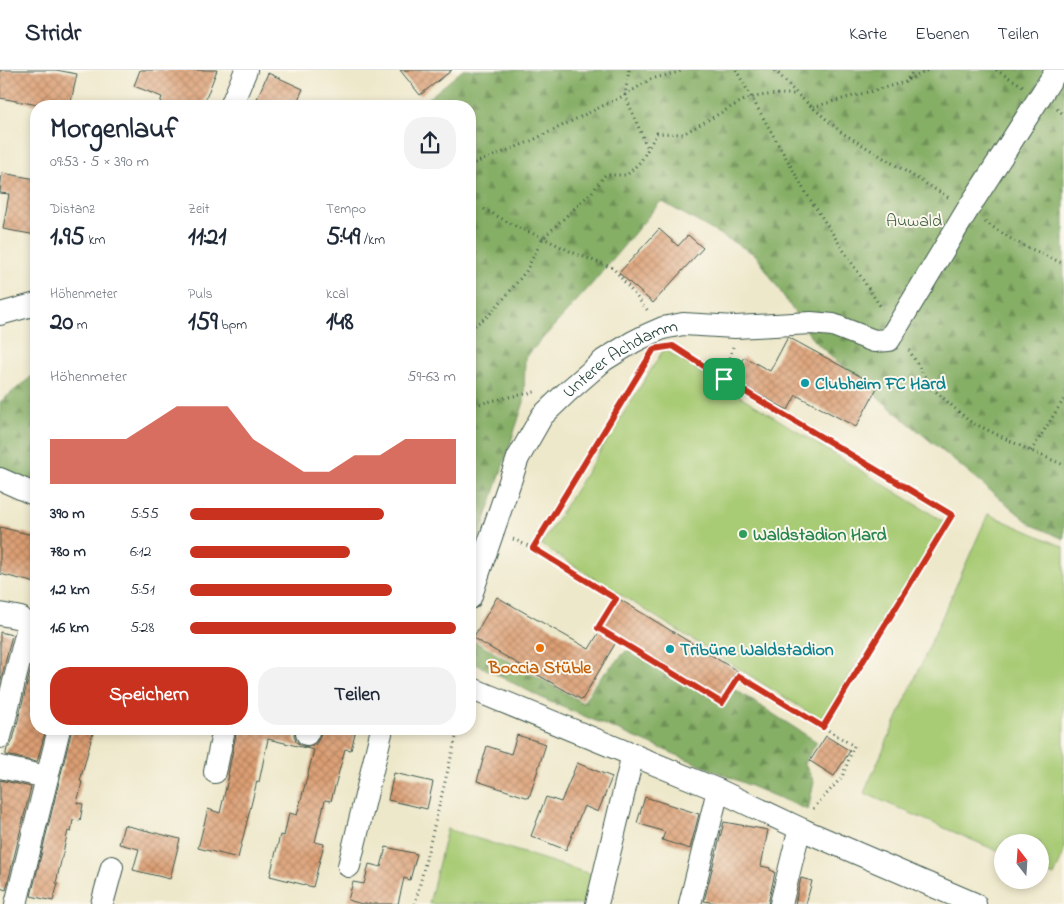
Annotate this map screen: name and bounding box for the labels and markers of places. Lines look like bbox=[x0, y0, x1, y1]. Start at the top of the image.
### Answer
pin bbox=[703, 358, 745, 400]
place label: Clubheim FC Hard bbox=[815, 372, 947, 398]
marker: Clubheim FC Hard bbox=[799, 377, 811, 389]
place label: Waldstadion Hard bbox=[753, 523, 888, 549]
marker: Waldstadion Hard bbox=[737, 528, 749, 540]
place label: Tribüne Waldstadion bbox=[680, 638, 834, 664]
marker: Boccia Stüble bbox=[534, 642, 546, 654]
marker: Tribüne Waldstadion bbox=[664, 643, 676, 655]
place label: Boccia Stüble bbox=[488, 656, 592, 682]

